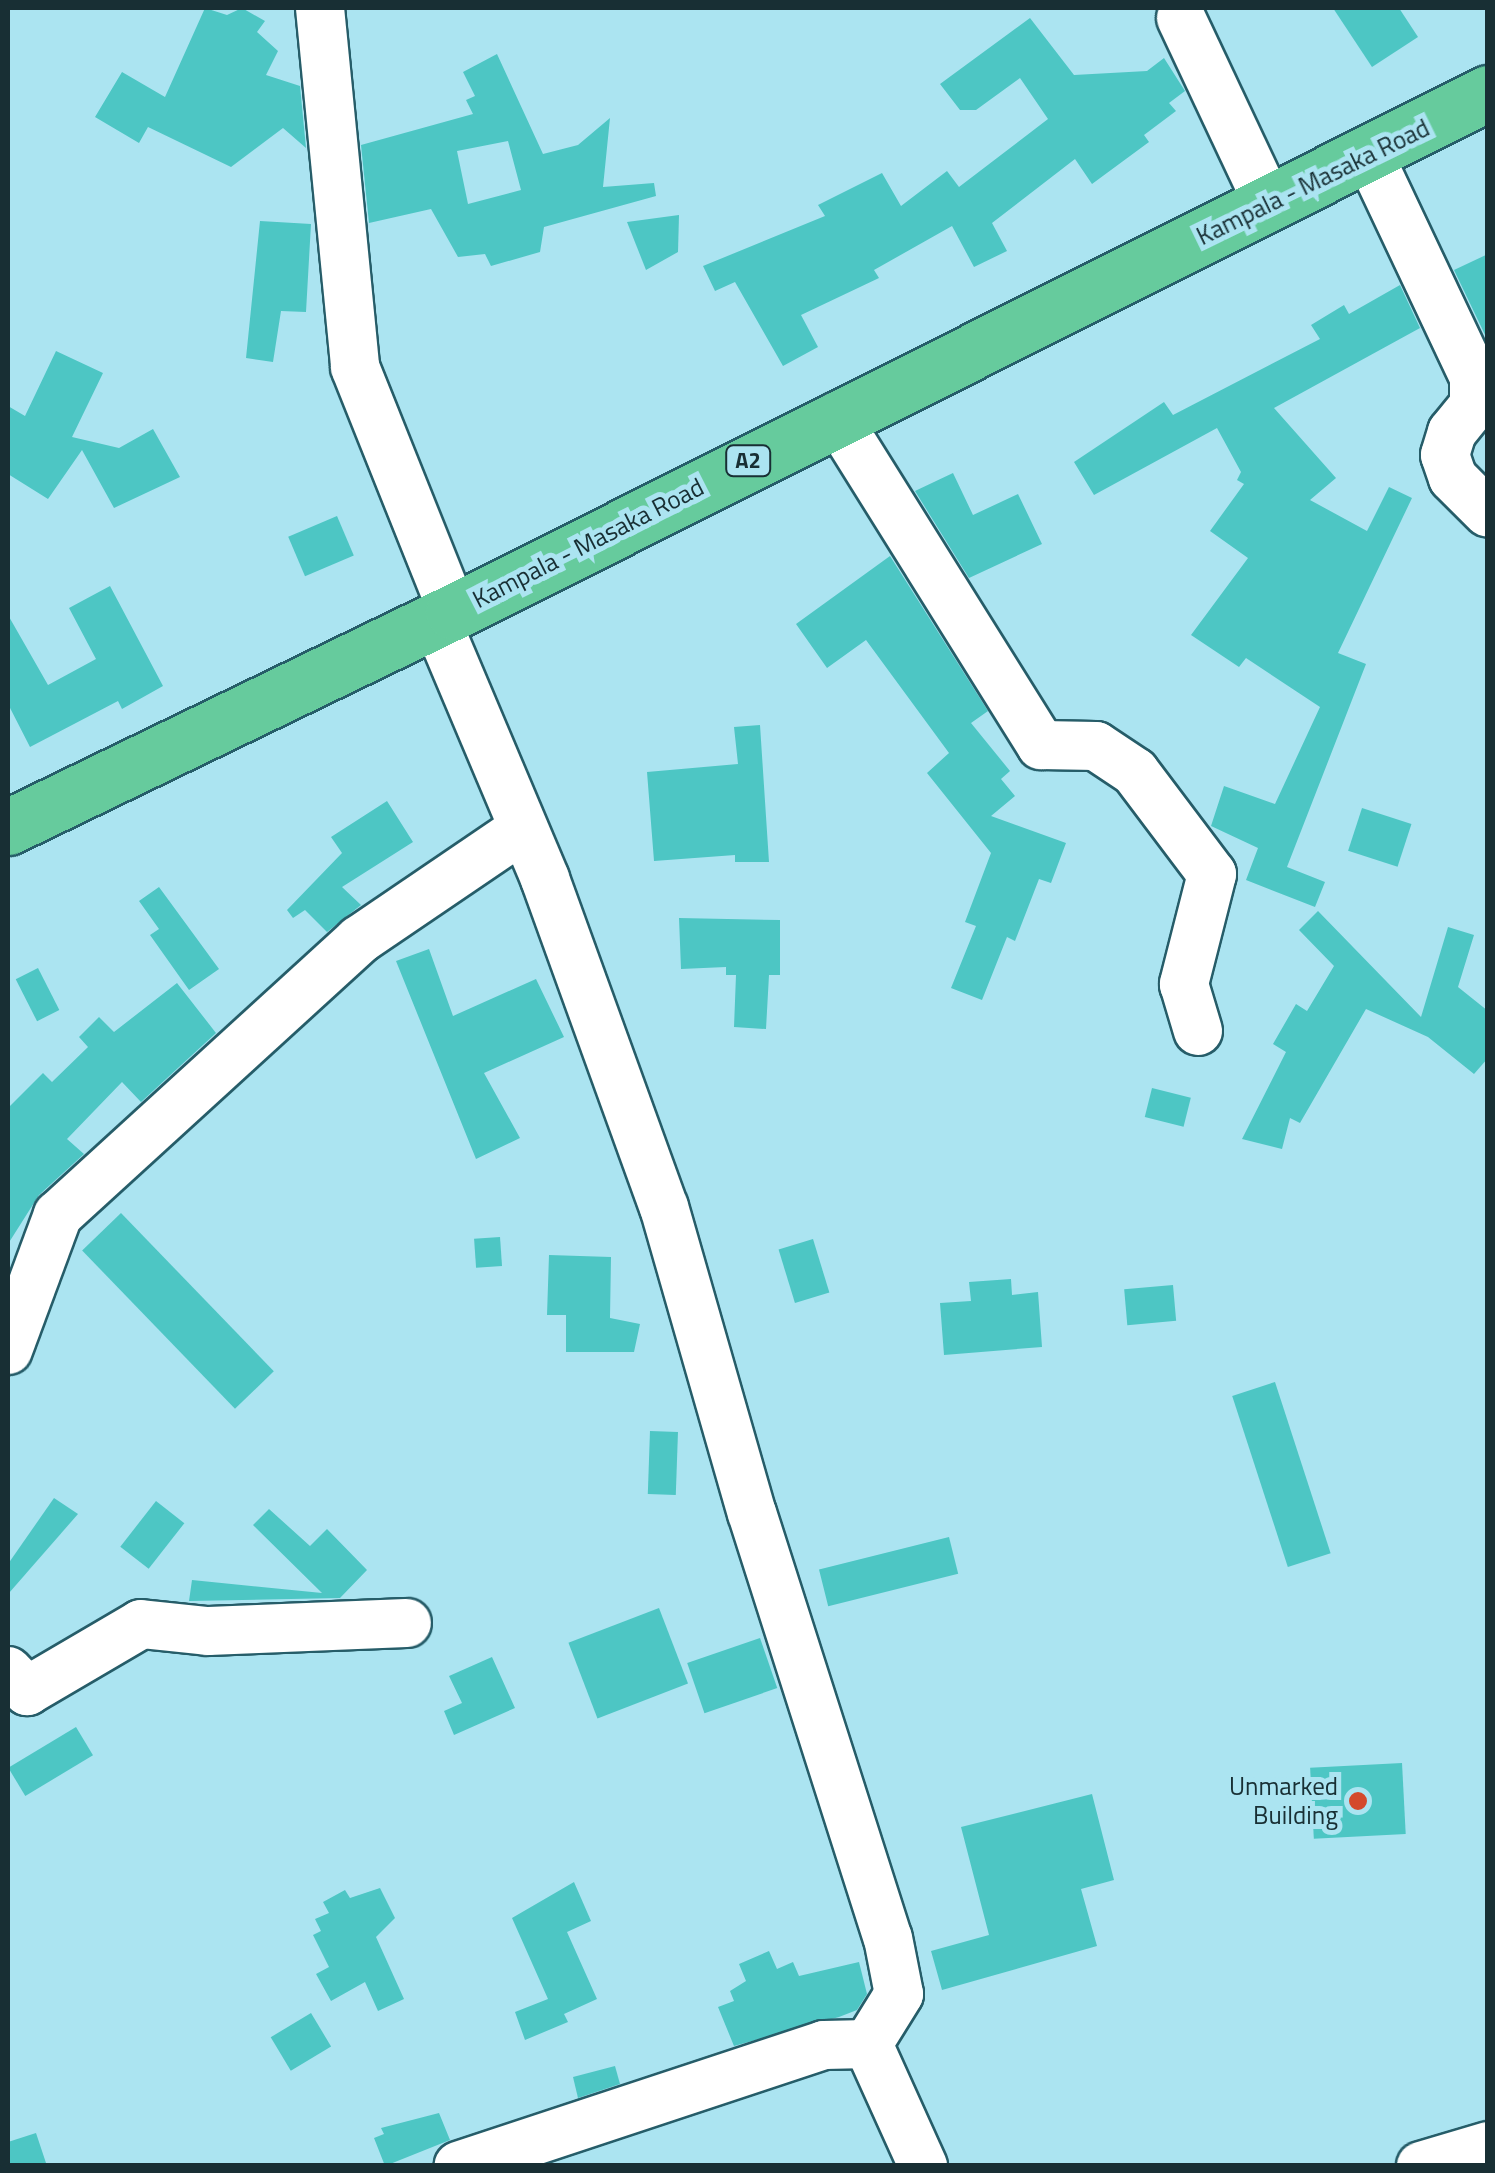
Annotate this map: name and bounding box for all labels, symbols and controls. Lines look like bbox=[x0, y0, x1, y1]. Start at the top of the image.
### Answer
street label: Kampala - Masaka Road bbox=[1192, 113, 1434, 251]
road number: A2 bbox=[723, 444, 773, 478]
street label: Kampala - Masaka Road bbox=[467, 472, 709, 614]
place label: Unmarked Building bbox=[1229, 1772, 1338, 1831]
marker: Unmarked Building bbox=[1347, 1790, 1369, 1812]

